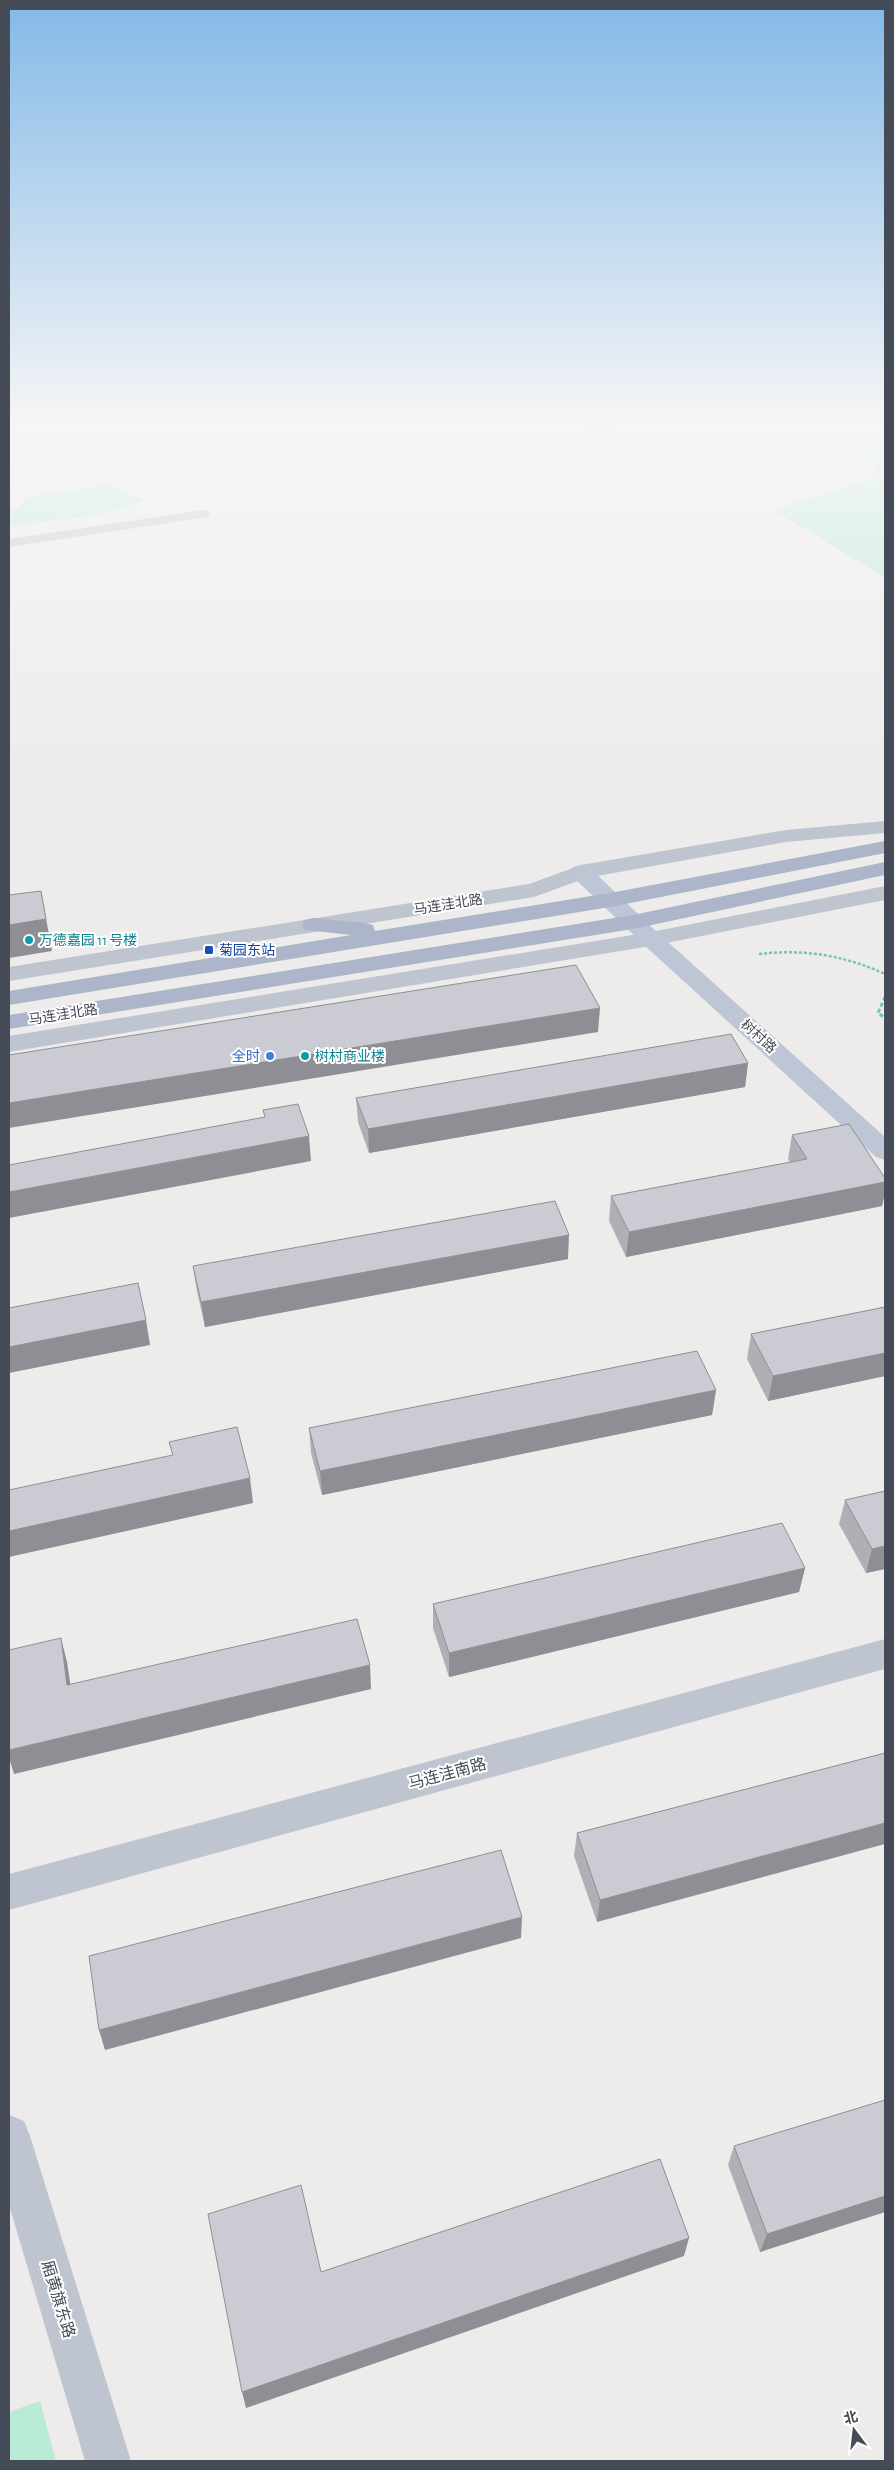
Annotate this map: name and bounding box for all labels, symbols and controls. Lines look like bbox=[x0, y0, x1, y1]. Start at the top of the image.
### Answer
street label: 马连洼北路 bbox=[412, 891, 484, 917]
place label: 万德嘉园 11 号楼 bbox=[39, 932, 137, 948]
marker: 万德嘉园 11 号楼 bbox=[23, 934, 35, 946]
place label: 菊园东站 bbox=[219, 943, 275, 958]
marker: 菊园东站 bbox=[203, 944, 215, 956]
street label: 马连洼北路 bbox=[27, 1001, 99, 1027]
street label: 树村路 bbox=[738, 1016, 780, 1056]
place label: 树村商业楼 bbox=[315, 1048, 385, 1064]
place label: 全时 bbox=[232, 1049, 260, 1064]
marker: 全时 bbox=[264, 1050, 276, 1062]
marker: 树村商业楼 bbox=[299, 1050, 311, 1062]
street label: 马连洼南路 bbox=[406, 1755, 488, 1792]
street label: 厢黄旗东路 bbox=[39, 2258, 78, 2340]
north arrow bbox=[829, 2405, 879, 2455]
text: 北 bbox=[842, 2409, 859, 2427]

